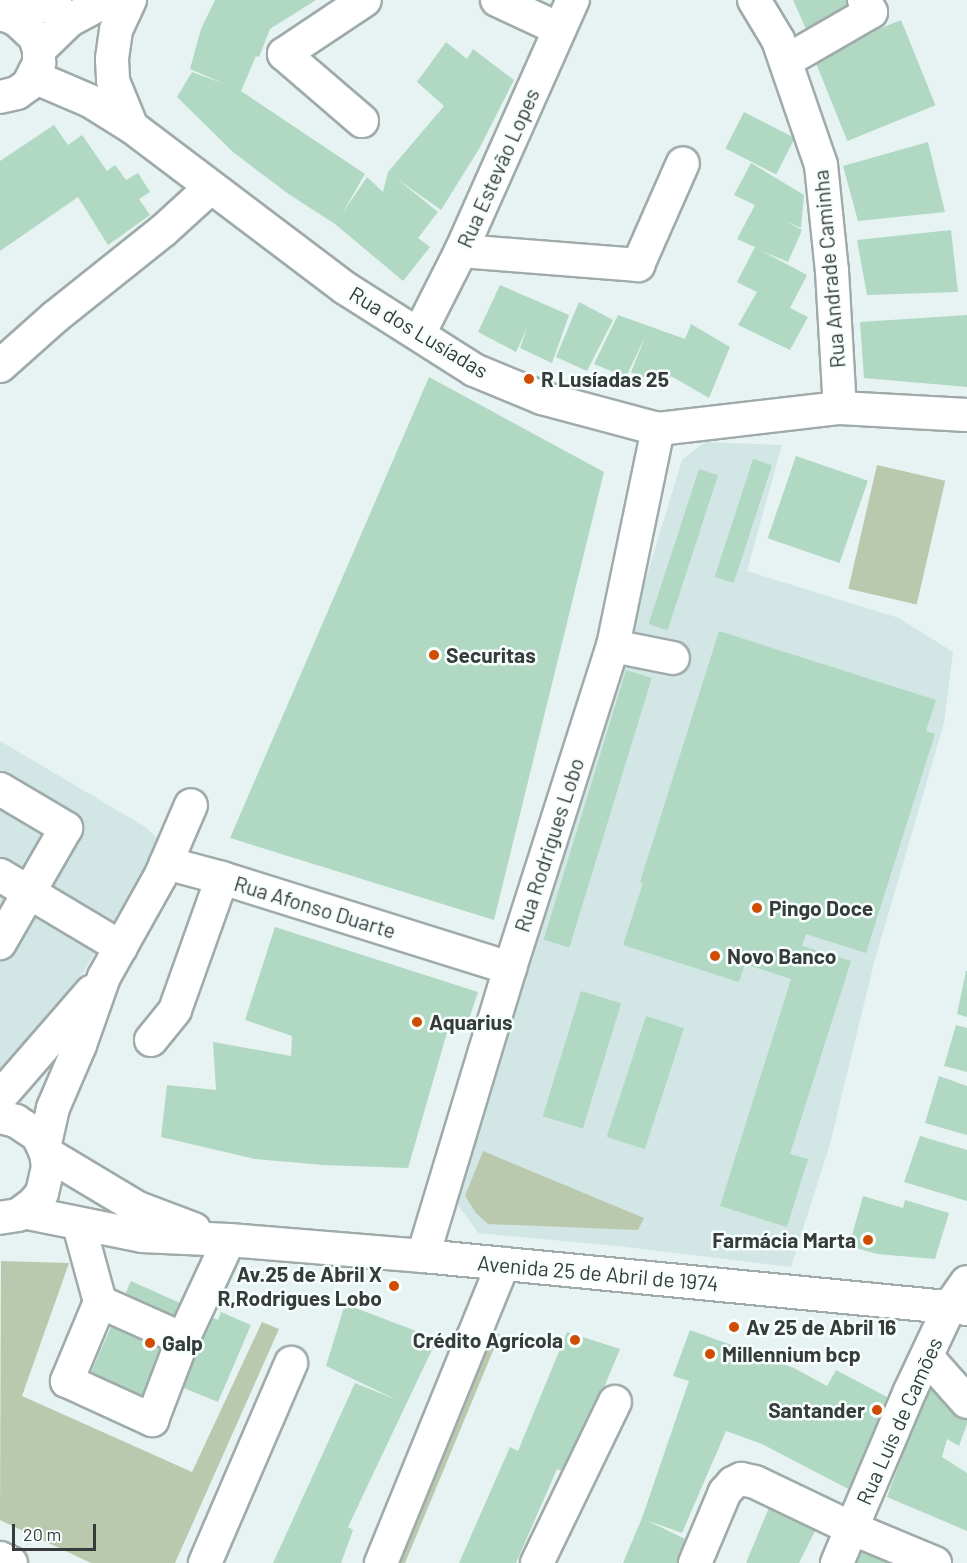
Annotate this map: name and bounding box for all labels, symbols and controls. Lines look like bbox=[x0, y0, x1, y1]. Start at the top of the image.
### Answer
street label: Rua Estevão Lopes bbox=[452, 84, 544, 252]
street label: Rua Andrade Caminha bbox=[808, 169, 850, 369]
street label: Rua dos Lusíadas bbox=[345, 281, 493, 383]
place label: R Lusíadas 25 bbox=[541, 366, 669, 392]
marker: R Lusíadas 25 bbox=[522, 372, 536, 386]
place label: Securitas bbox=[446, 642, 536, 668]
marker: Securitas bbox=[427, 648, 441, 662]
street label: Rua Rodrigues Lobo bbox=[509, 755, 589, 935]
street label: Rua Afonso Duarte bbox=[231, 870, 399, 944]
place label: Pingo Doce bbox=[769, 895, 873, 921]
marker: Pingo Doce bbox=[750, 901, 764, 915]
place label: Novo Banco bbox=[727, 943, 837, 969]
marker: Novo Banco bbox=[708, 949, 722, 963]
place label: Aquarius bbox=[429, 1009, 512, 1035]
marker: Aquarius bbox=[410, 1015, 424, 1029]
place label: Farmácia Marta bbox=[712, 1227, 856, 1253]
marker: Farmácia Marta bbox=[861, 1233, 875, 1247]
street label: Avenida 25 de Abril de 1974 bbox=[476, 1250, 720, 1296]
place label: Av.25 de Abril X R,Rodrigues Lobo bbox=[217, 1261, 382, 1311]
marker: Av.25 de Abril X R,Rodrigues Lobo bbox=[387, 1279, 401, 1293]
place label: Av 25 de Abril 16 bbox=[746, 1314, 896, 1340]
marker: Av 25 de Abril 16 bbox=[727, 1320, 741, 1334]
place label: Crédito Agrícola bbox=[413, 1327, 563, 1353]
place label: Galp bbox=[162, 1330, 203, 1356]
marker: Crédito Agrícola bbox=[568, 1333, 582, 1347]
street label: Rua Luís de Camões bbox=[851, 1333, 947, 1509]
marker: Galp bbox=[143, 1336, 157, 1350]
place label: Millennium bcp bbox=[722, 1341, 861, 1367]
marker: Millennium bcp bbox=[703, 1347, 717, 1361]
place label: Santander bbox=[768, 1397, 865, 1423]
marker: Santander bbox=[870, 1403, 884, 1417]
scale bar bbox=[15, 1512, 99, 1550]
text: 20 m bbox=[23, 1523, 61, 1545]

